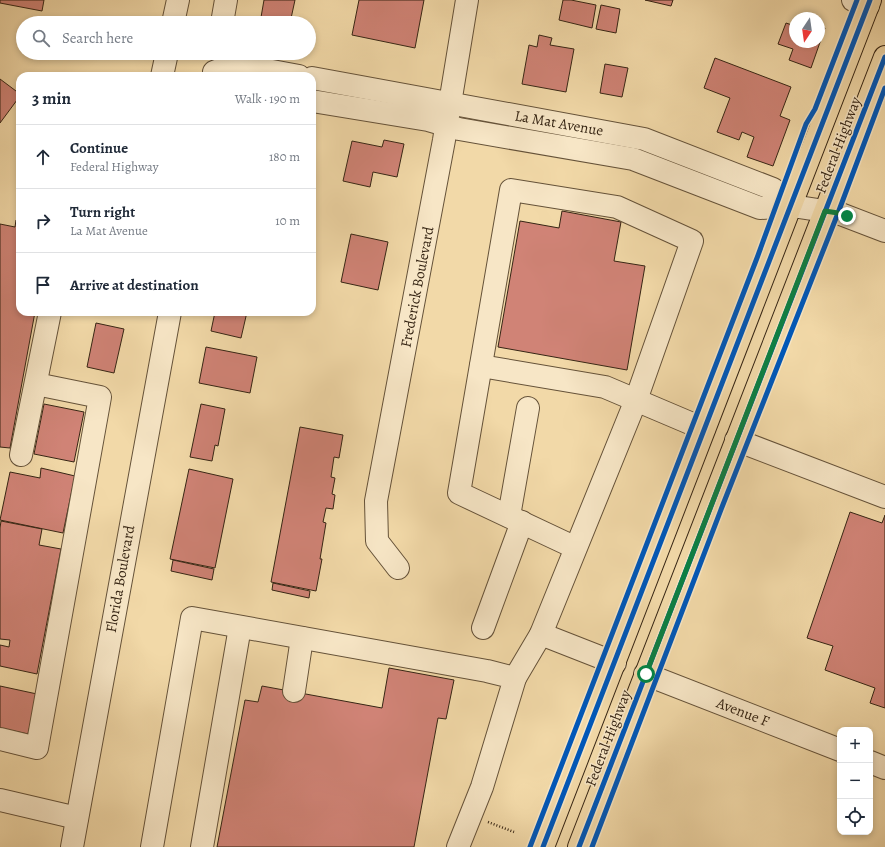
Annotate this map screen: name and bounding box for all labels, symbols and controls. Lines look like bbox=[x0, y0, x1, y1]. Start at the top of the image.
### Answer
north arrow bbox=[789, 12, 825, 48]
search box bbox=[16, 16, 316, 60]
icon: search bbox=[30, 27, 52, 49]
text: Search here bbox=[62, 28, 133, 48]
text: 3 min bbox=[32, 87, 71, 110]
text: Walk · 190 m bbox=[235, 90, 300, 107]
street label: Federal Highway bbox=[810, 93, 866, 196]
street label: La Mat Avenue bbox=[513, 105, 605, 141]
text: Continue bbox=[70, 138, 128, 158]
icon: ahead bbox=[32, 146, 54, 168]
text: 180 m bbox=[269, 148, 300, 165]
text: Federal Highway bbox=[70, 158, 158, 175]
text: Turn right bbox=[70, 202, 135, 222]
route end bbox=[838, 207, 856, 225]
icon: right bbox=[32, 210, 54, 232]
text: 10 m bbox=[275, 212, 300, 229]
text: La Mat Avenue bbox=[70, 222, 148, 239]
street label: Frederick Boulevard bbox=[395, 224, 439, 349]
icon: arrive bbox=[32, 274, 54, 296]
text: Arrive at destination bbox=[70, 275, 199, 295]
street label: Florida Boulevard bbox=[101, 523, 139, 634]
route start bbox=[637, 665, 655, 683]
street label: Federal Highway bbox=[580, 686, 636, 789]
street label: Avenue F bbox=[713, 692, 773, 731]
map controls bbox=[837, 727, 873, 835]
button: + bbox=[837, 727, 873, 763]
button: − bbox=[837, 763, 873, 799]
button: locate bbox=[837, 799, 873, 835]

